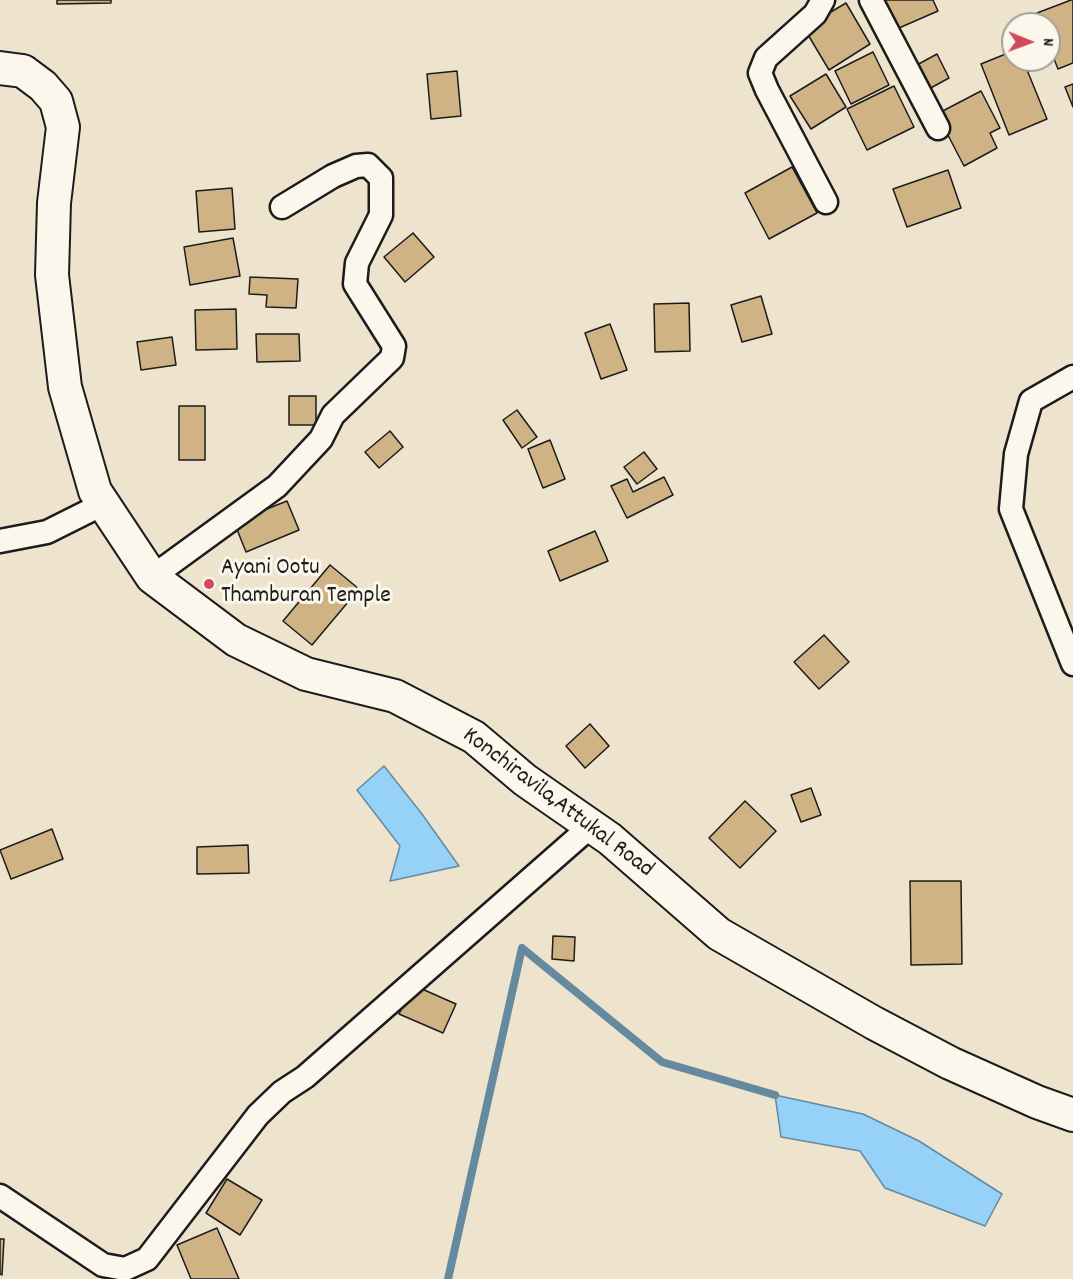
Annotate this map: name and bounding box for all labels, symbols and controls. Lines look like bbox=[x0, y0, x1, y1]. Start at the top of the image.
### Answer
north arrow bbox=[1001, 12, 1061, 72]
text: N bbox=[1036, 38, 1059, 46]
place label: Ayani Ootu Thamburan Temple bbox=[221, 556, 391, 612]
marker: Ayani Ootu Thamburan Temple bbox=[202, 577, 216, 591]
street label: Konchiravila,Attukal Road bbox=[456, 723, 658, 885]

